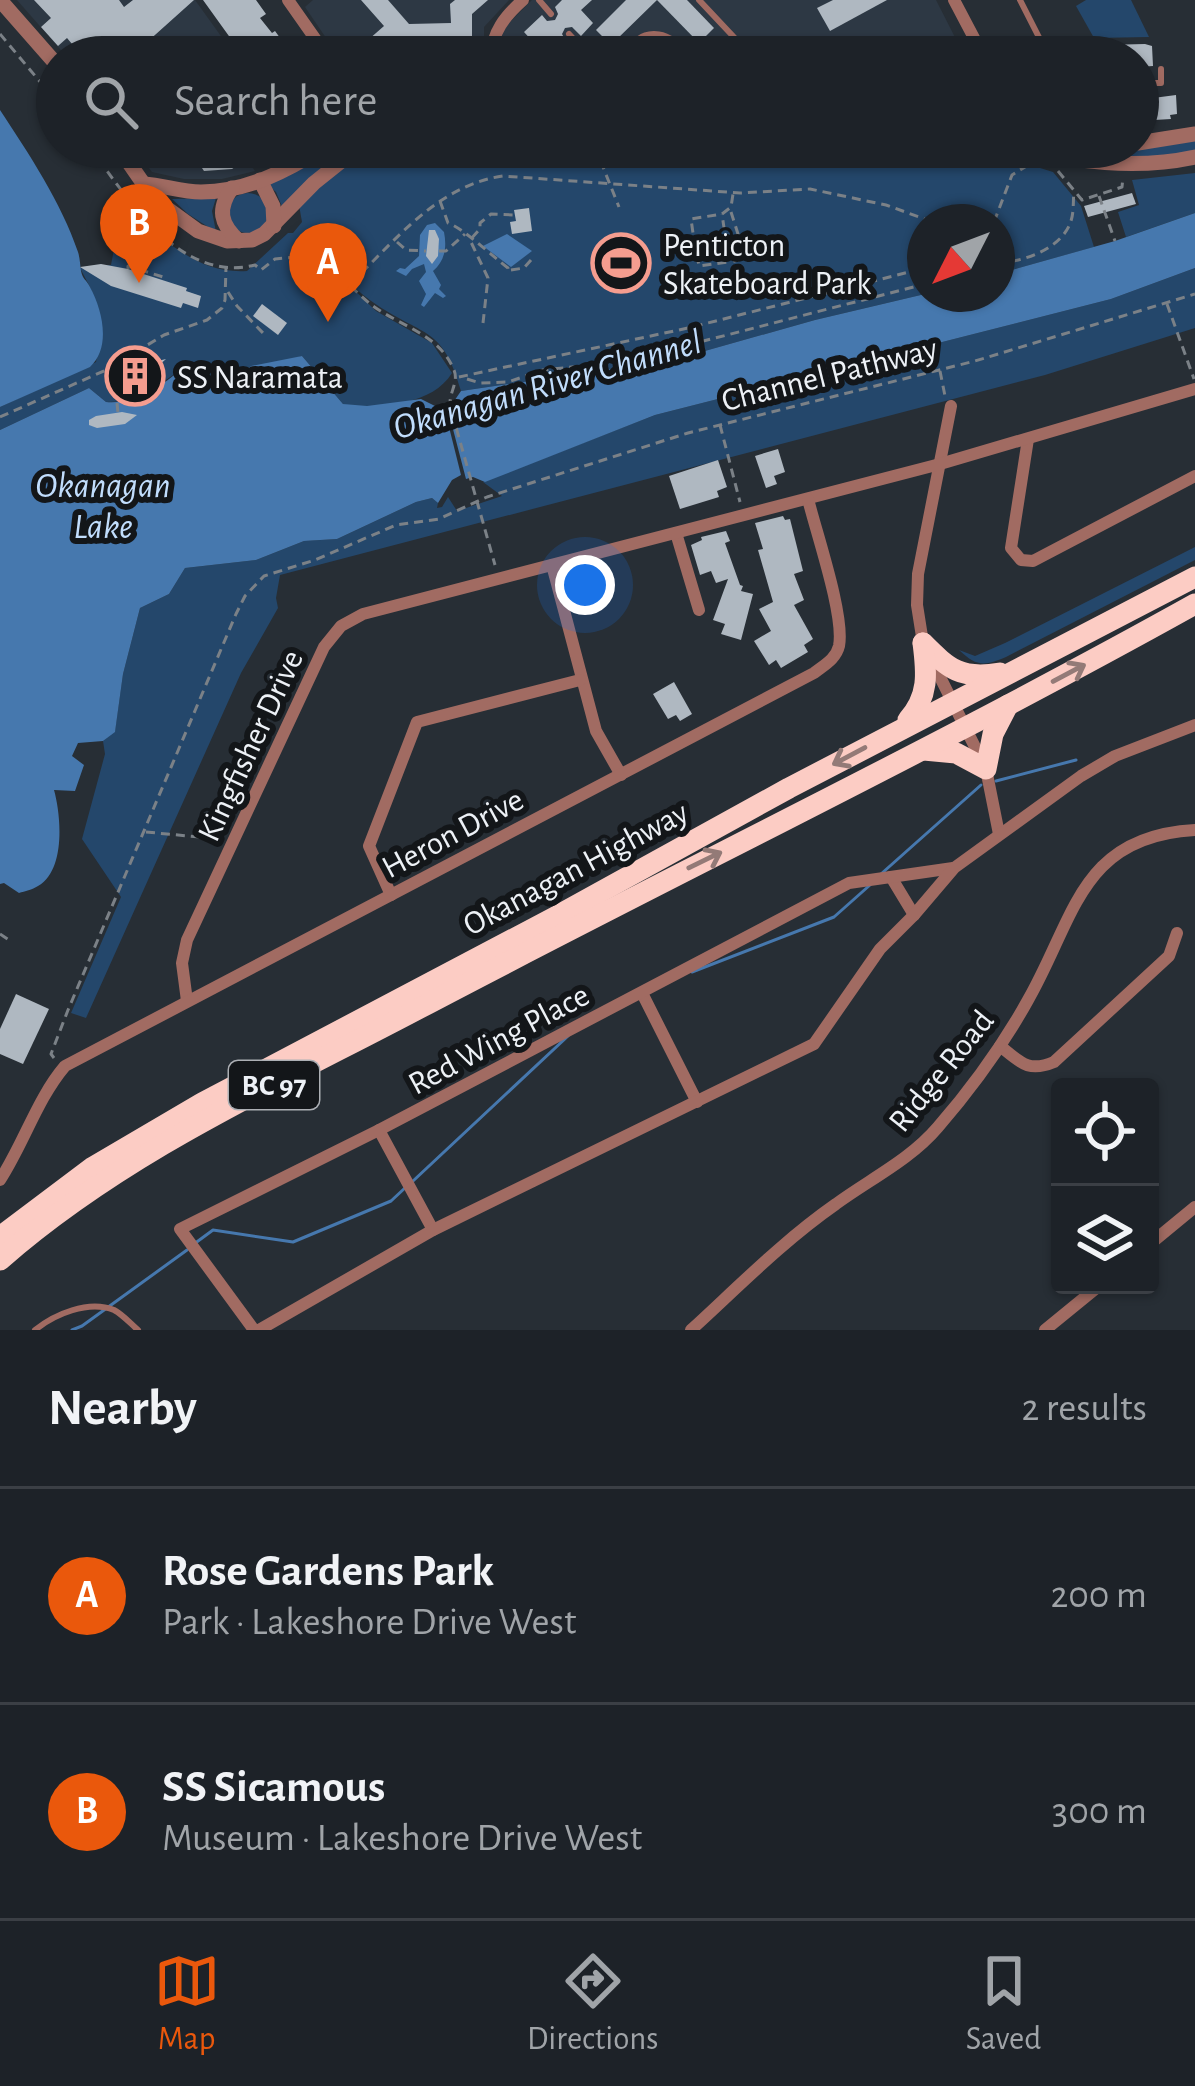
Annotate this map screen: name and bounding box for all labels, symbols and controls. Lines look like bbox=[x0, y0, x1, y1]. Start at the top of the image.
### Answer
search box bbox=[36, 36, 1159, 168]
icon: search bbox=[78, 69, 144, 135]
text: Search here bbox=[174, 79, 377, 124]
pin: B bbox=[100, 184, 178, 283]
north arrow bbox=[907, 204, 1015, 312]
pin: A bbox=[289, 223, 367, 322]
place label: Penticton Skateboard Park bbox=[663, 230, 871, 301]
sports icon: Penticton Skateboard Park bbox=[590, 232, 652, 294]
water label: Okanagan River Channel bbox=[389, 324, 706, 446]
street label: Channel Pathway bbox=[718, 333, 941, 418]
building icon: SS Naramata bbox=[104, 345, 166, 407]
place label: SS Naramata bbox=[177, 362, 343, 395]
water label: Okanagan Lake bbox=[35, 468, 171, 545]
your location bbox=[555, 555, 615, 615]
street label: Kingfisher Drive bbox=[193, 645, 310, 847]
one-way arrow bbox=[1051, 660, 1086, 683]
one-way arrow bbox=[831, 746, 867, 769]
street label: Heron Drive bbox=[377, 783, 529, 885]
street label: Okanagan Highway bbox=[458, 796, 694, 942]
one-way arrow bbox=[686, 848, 722, 870]
street label: Red Wing Place bbox=[403, 979, 595, 1102]
street label: Ridge Road bbox=[883, 1005, 1001, 1139]
road number: BC 97 bbox=[229, 1061, 319, 1109]
map controls bbox=[1051, 1078, 1159, 1294]
button: locate bbox=[1051, 1078, 1159, 1186]
button: layers bbox=[1051, 1186, 1159, 1294]
text: Nearby bbox=[48, 1383, 197, 1434]
text: 2 results bbox=[1021, 1389, 1147, 1428]
text: Rose Gardens Park bbox=[162, 1549, 494, 1594]
text: A bbox=[75, 1576, 99, 1615]
text: 200 m bbox=[1050, 1576, 1147, 1615]
text: Park · Lakeshore Drive West bbox=[162, 1603, 576, 1642]
text: SS Sicamous bbox=[162, 1765, 385, 1810]
text: B bbox=[76, 1792, 98, 1831]
text: 300 m bbox=[1052, 1792, 1147, 1831]
text: Museum · Lakeshore Drive West bbox=[162, 1819, 642, 1858]
tab: Map bbox=[154, 1948, 220, 2060]
tab: Directions bbox=[527, 1948, 658, 2060]
tab: Saved bbox=[966, 1948, 1041, 2060]

